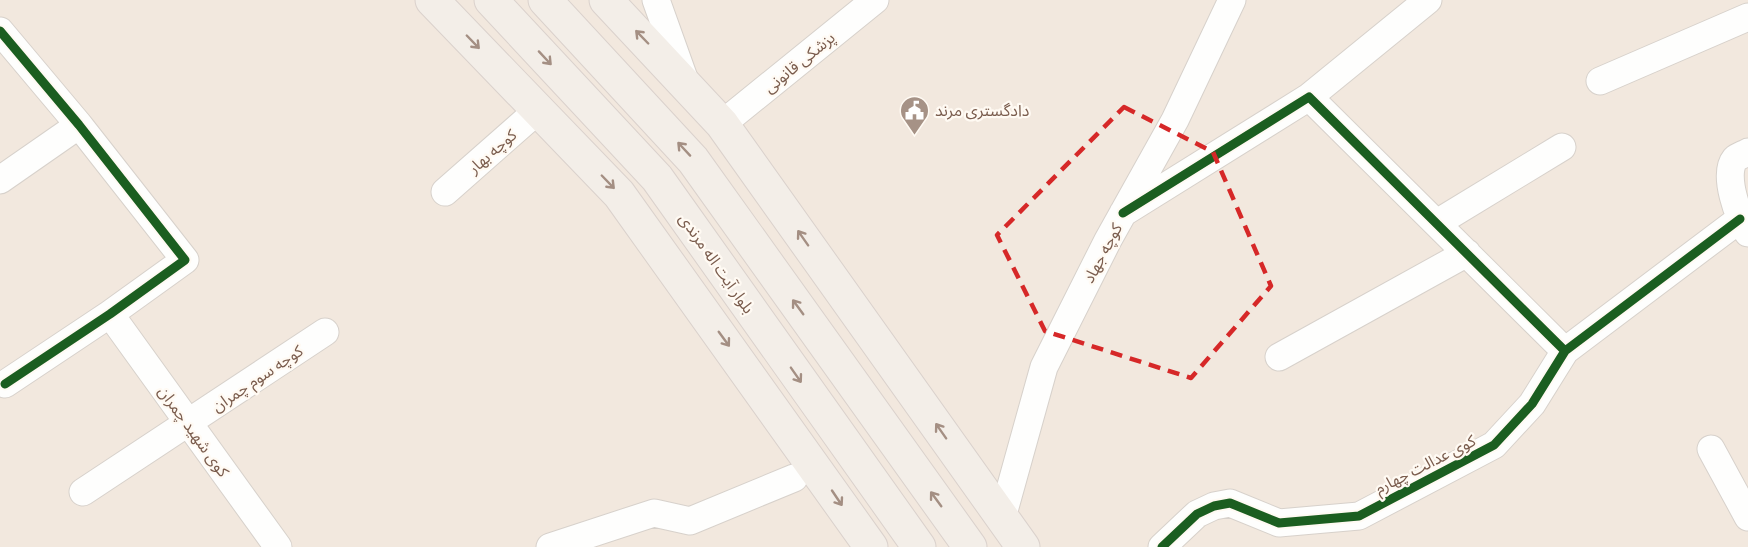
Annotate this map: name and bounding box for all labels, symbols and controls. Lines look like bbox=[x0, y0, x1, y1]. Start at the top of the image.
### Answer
street label: پزشکی قانونی bbox=[760, 28, 840, 98]
one-way arrow bbox=[635, 30, 649, 45]
one-way arrow bbox=[465, 34, 479, 49]
one-way arrow bbox=[538, 50, 552, 65]
public building icon: دادگستری مرند bbox=[898, 94, 930, 136]
place label: دادگستری مرند bbox=[935, 101, 1029, 121]
street label: کوچه بهار bbox=[464, 125, 521, 179]
one-way arrow bbox=[676, 142, 691, 157]
one-way arrow bbox=[601, 175, 616, 190]
street label: بلوار آیت اله مرندی bbox=[674, 210, 758, 318]
street label: کوچه جهاد bbox=[1079, 220, 1127, 287]
one-way arrow bbox=[797, 230, 810, 246]
one-way arrow bbox=[792, 299, 804, 315]
one-way arrow bbox=[718, 330, 730, 347]
street label: کوچه سوم چمران bbox=[208, 341, 308, 418]
one-way arrow bbox=[790, 366, 802, 383]
street label: کوی شهید چمران bbox=[153, 382, 233, 481]
one-way arrow bbox=[935, 423, 947, 439]
street label: کوی عدالت چهارم bbox=[1372, 431, 1481, 501]
one-way arrow bbox=[831, 489, 843, 506]
one-way arrow bbox=[930, 492, 942, 508]

